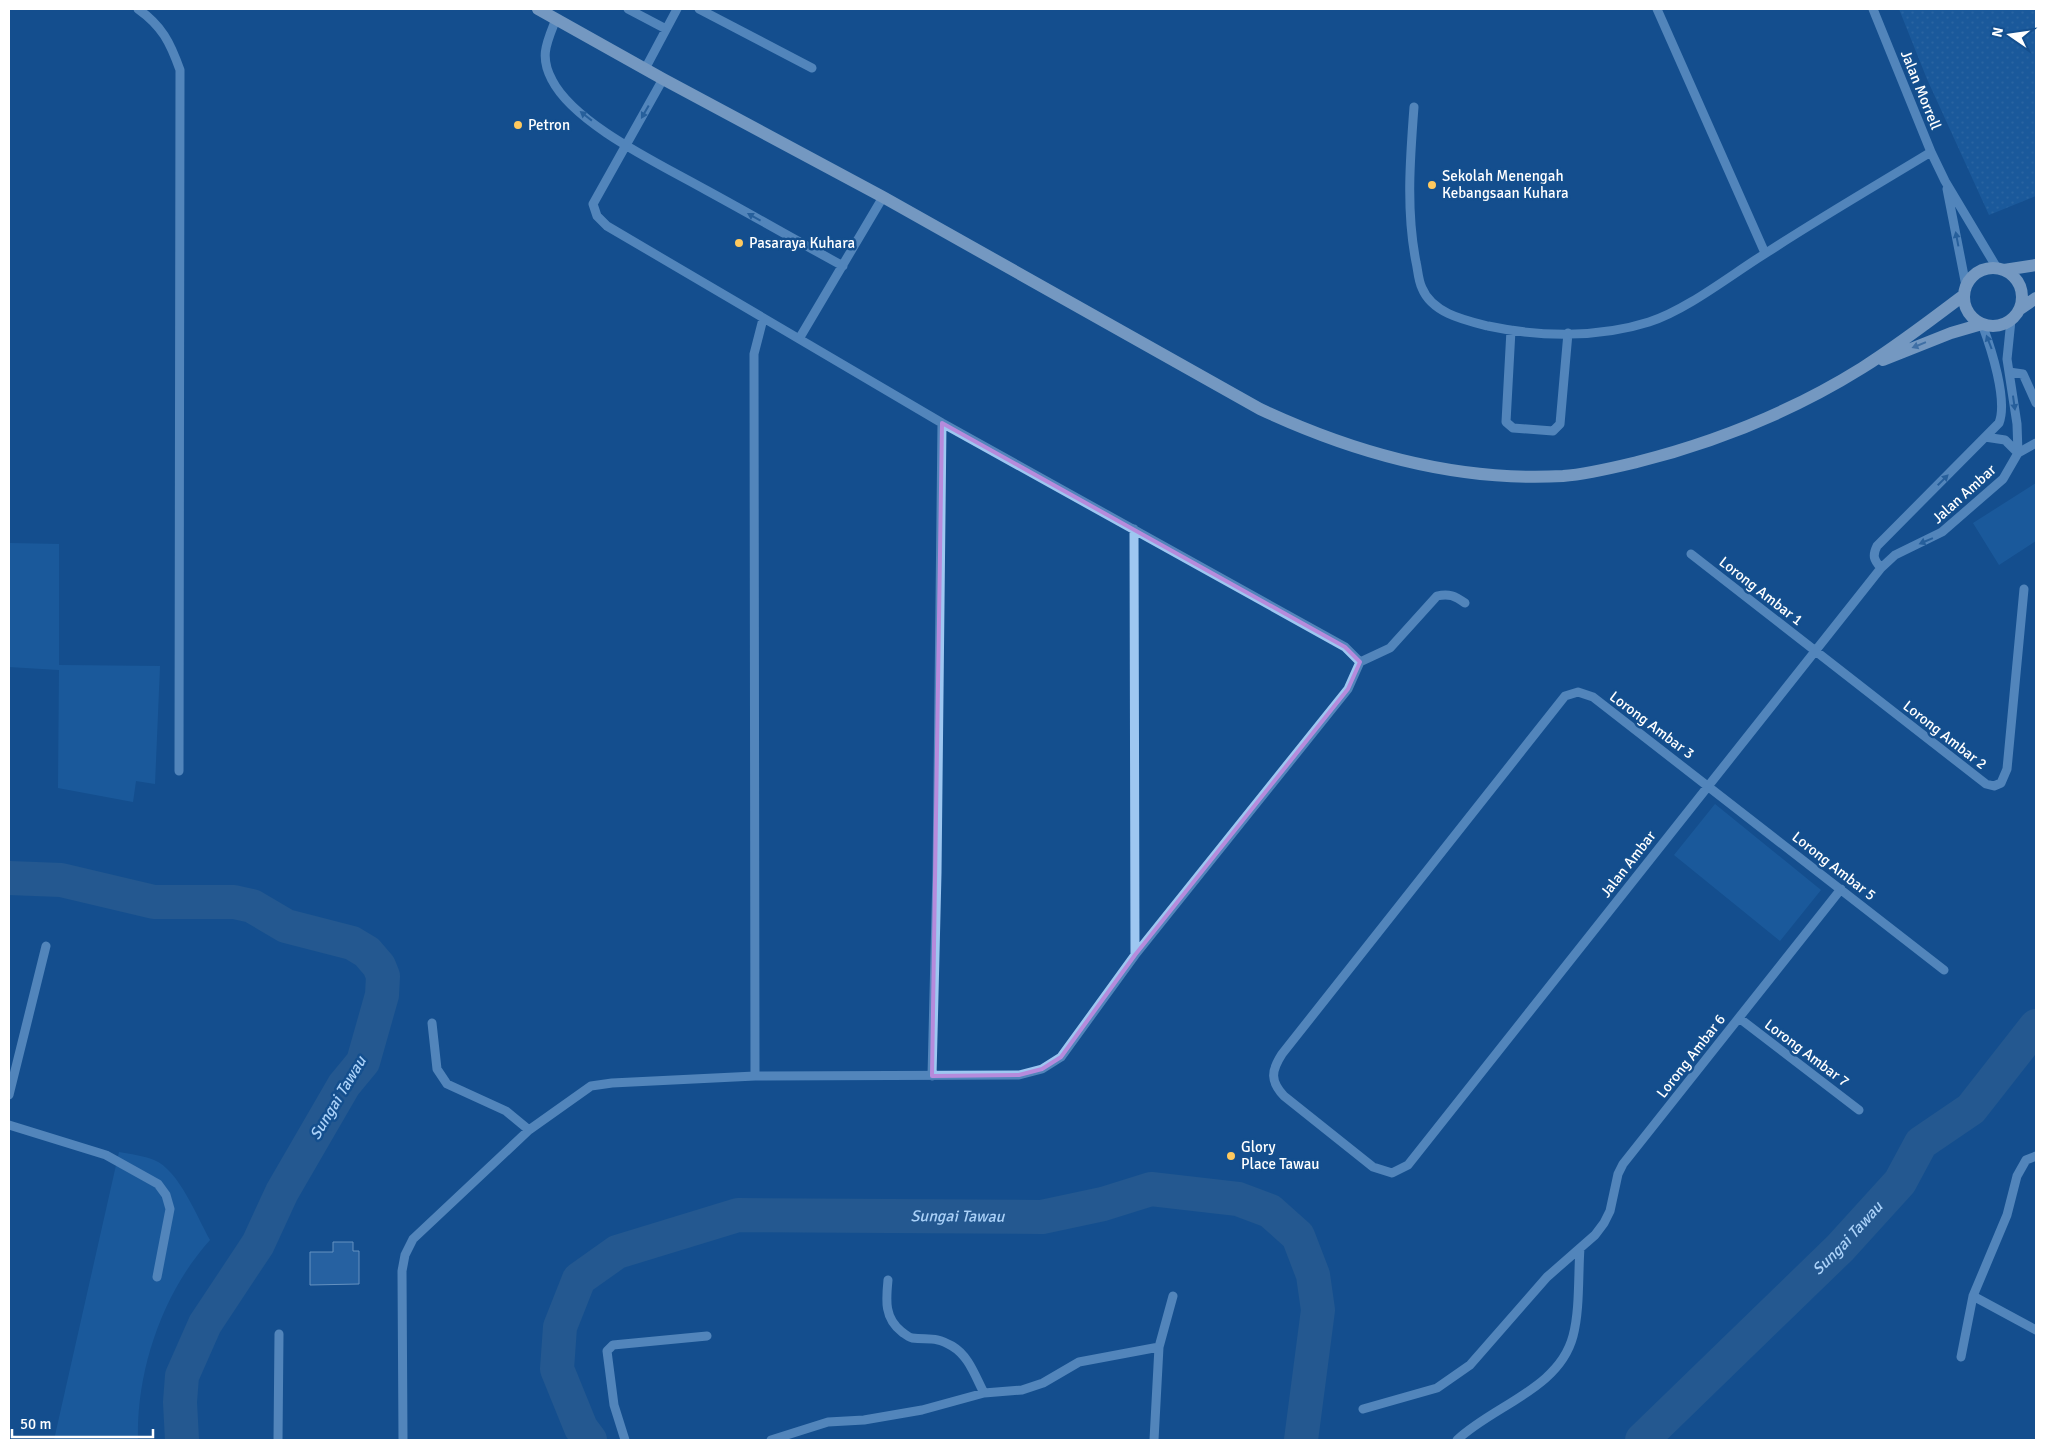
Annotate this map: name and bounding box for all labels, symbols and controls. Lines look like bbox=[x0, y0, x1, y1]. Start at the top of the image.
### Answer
north arrow bbox=[1985, 10, 2035, 60]
text: N bbox=[1988, 26, 2007, 39]
street label: Jalan Morrell bbox=[1897, 48, 1945, 132]
one-way arrow bbox=[640, 106, 649, 119]
one-way arrow bbox=[580, 111, 593, 122]
place label: Petron bbox=[528, 116, 570, 134]
marker: Petron bbox=[512, 119, 524, 131]
place label: Sekolah Menengah Kebangsaan Kuhara bbox=[1442, 167, 1569, 202]
marker: Sekolah Menengah Kebangsaan Kuhara bbox=[1426, 179, 1438, 191]
one-way arrow bbox=[748, 212, 761, 221]
one-way arrow bbox=[1952, 230, 1960, 246]
place label: Pasaraya Kuhara bbox=[749, 234, 855, 252]
marker: Pasaraya Kuhara bbox=[733, 237, 745, 249]
one-way arrow bbox=[1985, 334, 1993, 349]
one-way arrow bbox=[1912, 341, 1926, 349]
one-way arrow bbox=[2010, 395, 2018, 411]
street label: Jalan Ambar bbox=[1928, 460, 2000, 527]
one-way arrow bbox=[1937, 474, 1949, 486]
one-way arrow bbox=[1919, 538, 1933, 546]
street label: Lorong Ambar 1 bbox=[1716, 553, 1806, 629]
street label: Lorong Ambar 3 bbox=[1606, 687, 1698, 763]
street label: Lorong Ambar 2 bbox=[1900, 697, 1990, 773]
street label: Jalan Ambar bbox=[1596, 827, 1660, 901]
street label: Lorong Ambar 5 bbox=[1789, 828, 1879, 904]
street label: Lorong Ambar 6 bbox=[1653, 1011, 1729, 1101]
street label: Lorong Ambar 7 bbox=[1761, 1015, 1853, 1091]
water label: Sungai Tawau bbox=[305, 1052, 371, 1143]
place label: Glory Place Tawau bbox=[1241, 1138, 1320, 1173]
marker: Glory Place Tawau bbox=[1225, 1150, 1237, 1162]
water label: Sungai Tawau bbox=[1808, 1197, 1888, 1279]
water label: Sungai Tawau bbox=[910, 1206, 1006, 1227]
scale bar bbox=[12, 1406, 154, 1438]
text: 50 m bbox=[20, 1415, 51, 1433]

